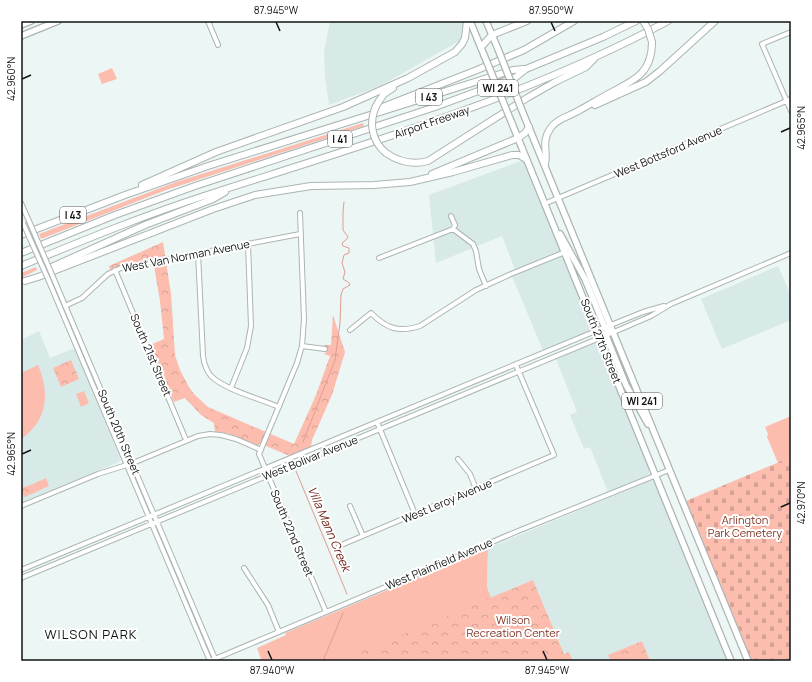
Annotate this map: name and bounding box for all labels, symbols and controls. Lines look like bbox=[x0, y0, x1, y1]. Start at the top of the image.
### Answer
text: 87.945°W bbox=[254, 3, 299, 17]
text: 87.950°W bbox=[529, 3, 574, 17]
text: 42.960°N bbox=[4, 57, 18, 101]
road number: WI 241 bbox=[478, 80, 518, 96]
road number: I 43 bbox=[416, 89, 442, 105]
street label: Airport Freeway bbox=[392, 102, 472, 141]
text: 42.965°N bbox=[794, 106, 808, 150]
street label: West Bottsford Avenue bbox=[611, 122, 725, 181]
road number: I 41 bbox=[328, 131, 352, 147]
road number: I 43 bbox=[60, 207, 86, 223]
street label: West Van Norman Avenue bbox=[121, 236, 251, 275]
street label: South 27th Street bbox=[578, 296, 625, 385]
street label: South 21st Street bbox=[127, 311, 176, 398]
street label: South 20th Street bbox=[95, 387, 144, 477]
road number: WI 241 bbox=[622, 393, 662, 409]
street label: West Bolivar Avenue bbox=[260, 431, 360, 484]
text: 42.965°N bbox=[4, 432, 18, 476]
street label: West Leroy Avenue bbox=[400, 475, 495, 526]
text: 42.970°N bbox=[794, 482, 808, 524]
water label: Villa Mann Creek bbox=[304, 484, 356, 576]
street label: South 22nd Street bbox=[267, 487, 318, 579]
park label: Arlington Park Cemetery bbox=[708, 512, 782, 540]
street label: West Plainfield Avenue bbox=[383, 534, 495, 593]
park label: Wilson Recreation Center bbox=[466, 612, 560, 640]
district label: WILSON PARK bbox=[44, 625, 138, 643]
text: 87.940°W bbox=[250, 663, 295, 677]
text: 87.945°W bbox=[525, 663, 570, 677]

